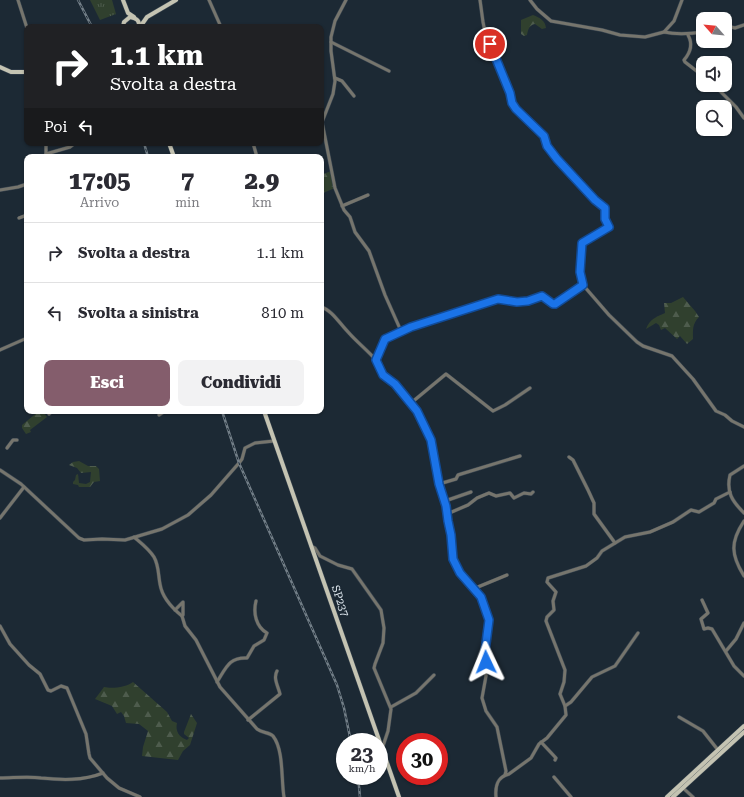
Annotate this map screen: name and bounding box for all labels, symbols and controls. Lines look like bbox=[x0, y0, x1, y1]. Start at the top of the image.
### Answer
north arrow bbox=[696, 12, 732, 48]
map controls bbox=[696, 12, 732, 136]
pin bbox=[473, 27, 507, 61]
icon: arrive bbox=[479, 33, 501, 55]
text: 1.1 km bbox=[110, 39, 204, 72]
icon: right bbox=[44, 40, 96, 92]
button: sound bbox=[696, 56, 732, 92]
text: Svolta a destra bbox=[110, 73, 237, 94]
button: search bbox=[696, 100, 732, 136]
icon: left bbox=[75, 116, 97, 138]
text: Poi bbox=[44, 118, 67, 136]
text: 17:05 bbox=[69, 167, 130, 195]
text: 7 bbox=[181, 167, 194, 195]
text: 2.9 bbox=[244, 167, 279, 195]
text: Arrivo bbox=[80, 195, 119, 210]
text: min bbox=[175, 195, 200, 210]
text: km bbox=[252, 195, 272, 210]
icon: right bbox=[44, 242, 66, 264]
text: Svolta a destra bbox=[78, 244, 190, 262]
text: 1.1 km bbox=[256, 244, 304, 262]
icon: left bbox=[44, 302, 66, 324]
text: Svolta a sinistra bbox=[78, 304, 199, 322]
text: 810 m bbox=[261, 304, 304, 322]
button: Esci bbox=[44, 360, 170, 406]
button: Condividi bbox=[178, 360, 304, 406]
street label: SP237 bbox=[329, 584, 351, 618]
position arrow bbox=[465, 641, 507, 683]
speed limit sign: 30 bbox=[396, 733, 448, 785]
text: 23 bbox=[351, 742, 373, 766]
text: km/h bbox=[349, 763, 375, 774]

